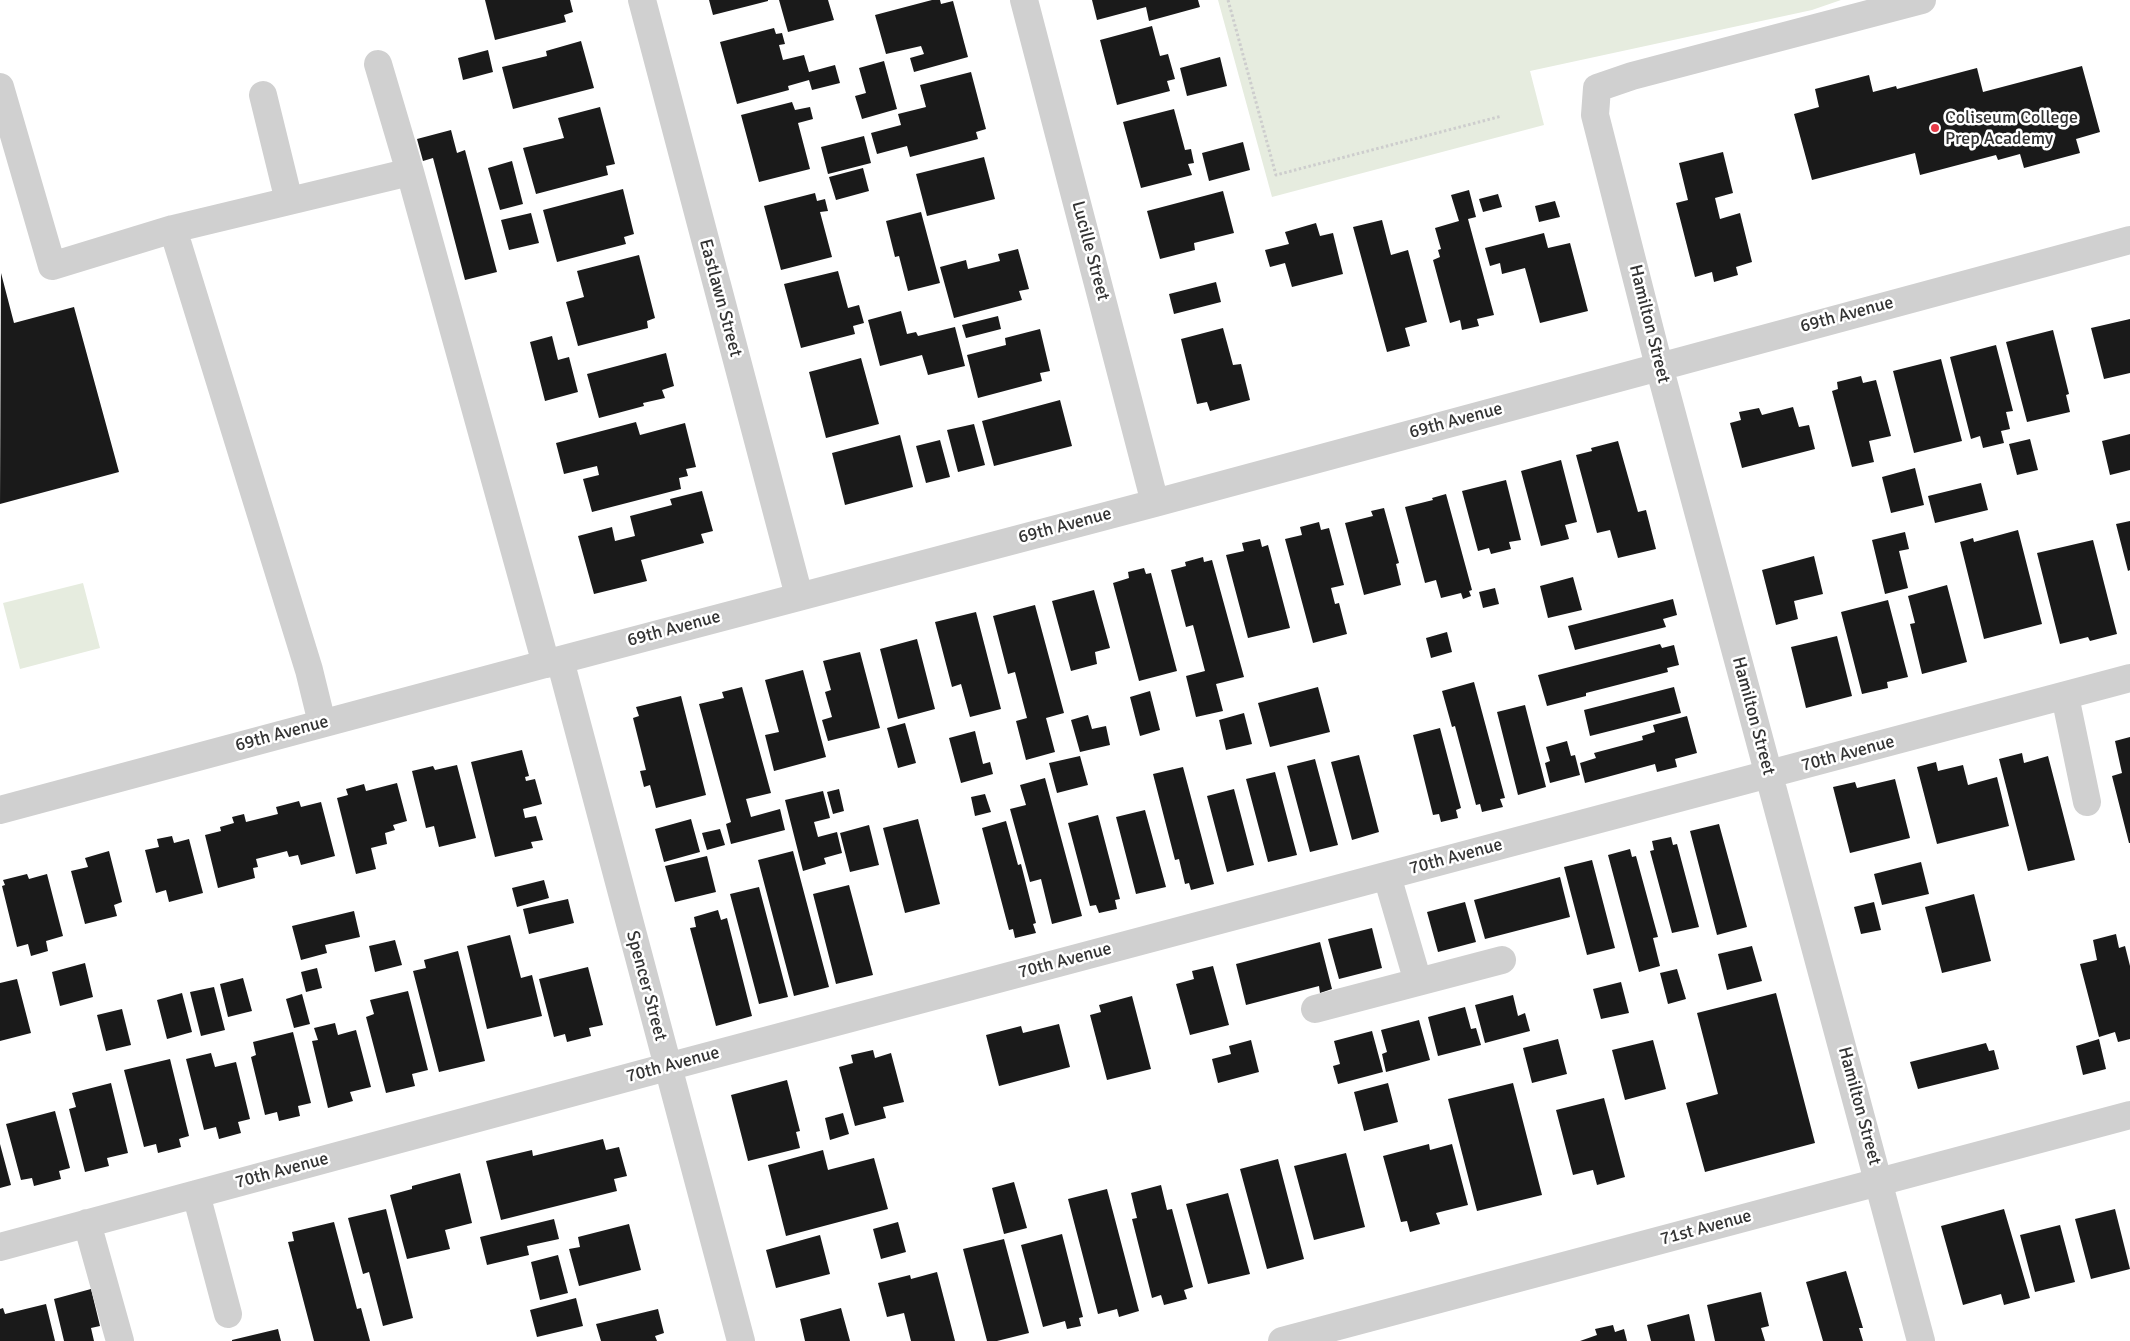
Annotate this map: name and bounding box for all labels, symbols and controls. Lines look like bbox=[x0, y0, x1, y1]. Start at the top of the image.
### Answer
place label: Coliseum College Prep Academy bbox=[1945, 107, 2078, 150]
marker: Coliseum College Prep Academy bbox=[1929, 122, 1941, 134]
street label: Lucille Street bbox=[1066, 199, 1114, 303]
street label: Eastlawn Street bbox=[694, 237, 746, 359]
street label: Hamilton Street bbox=[1624, 262, 1674, 386]
street label: 69th Avenue bbox=[1798, 292, 1896, 338]
street label: 69th Avenue bbox=[1407, 398, 1505, 444]
street label: 69th Avenue bbox=[1016, 503, 1114, 549]
street label: 69th Avenue bbox=[625, 606, 723, 652]
street label: Hamilton Street bbox=[1727, 654, 1779, 778]
street label: 69th Avenue bbox=[233, 711, 331, 757]
street label: 70th Avenue bbox=[1799, 731, 1897, 777]
street label: 70th Avenue bbox=[1407, 834, 1505, 880]
street label: Spencer Street bbox=[621, 929, 671, 1043]
street label: 70th Avenue bbox=[1016, 938, 1114, 984]
street label: 70th Avenue bbox=[624, 1042, 722, 1088]
street label: Hamilton Street bbox=[1833, 1044, 1885, 1168]
street label: 70th Avenue bbox=[233, 1148, 331, 1194]
street label: 71st Avenue bbox=[1658, 1205, 1754, 1251]

